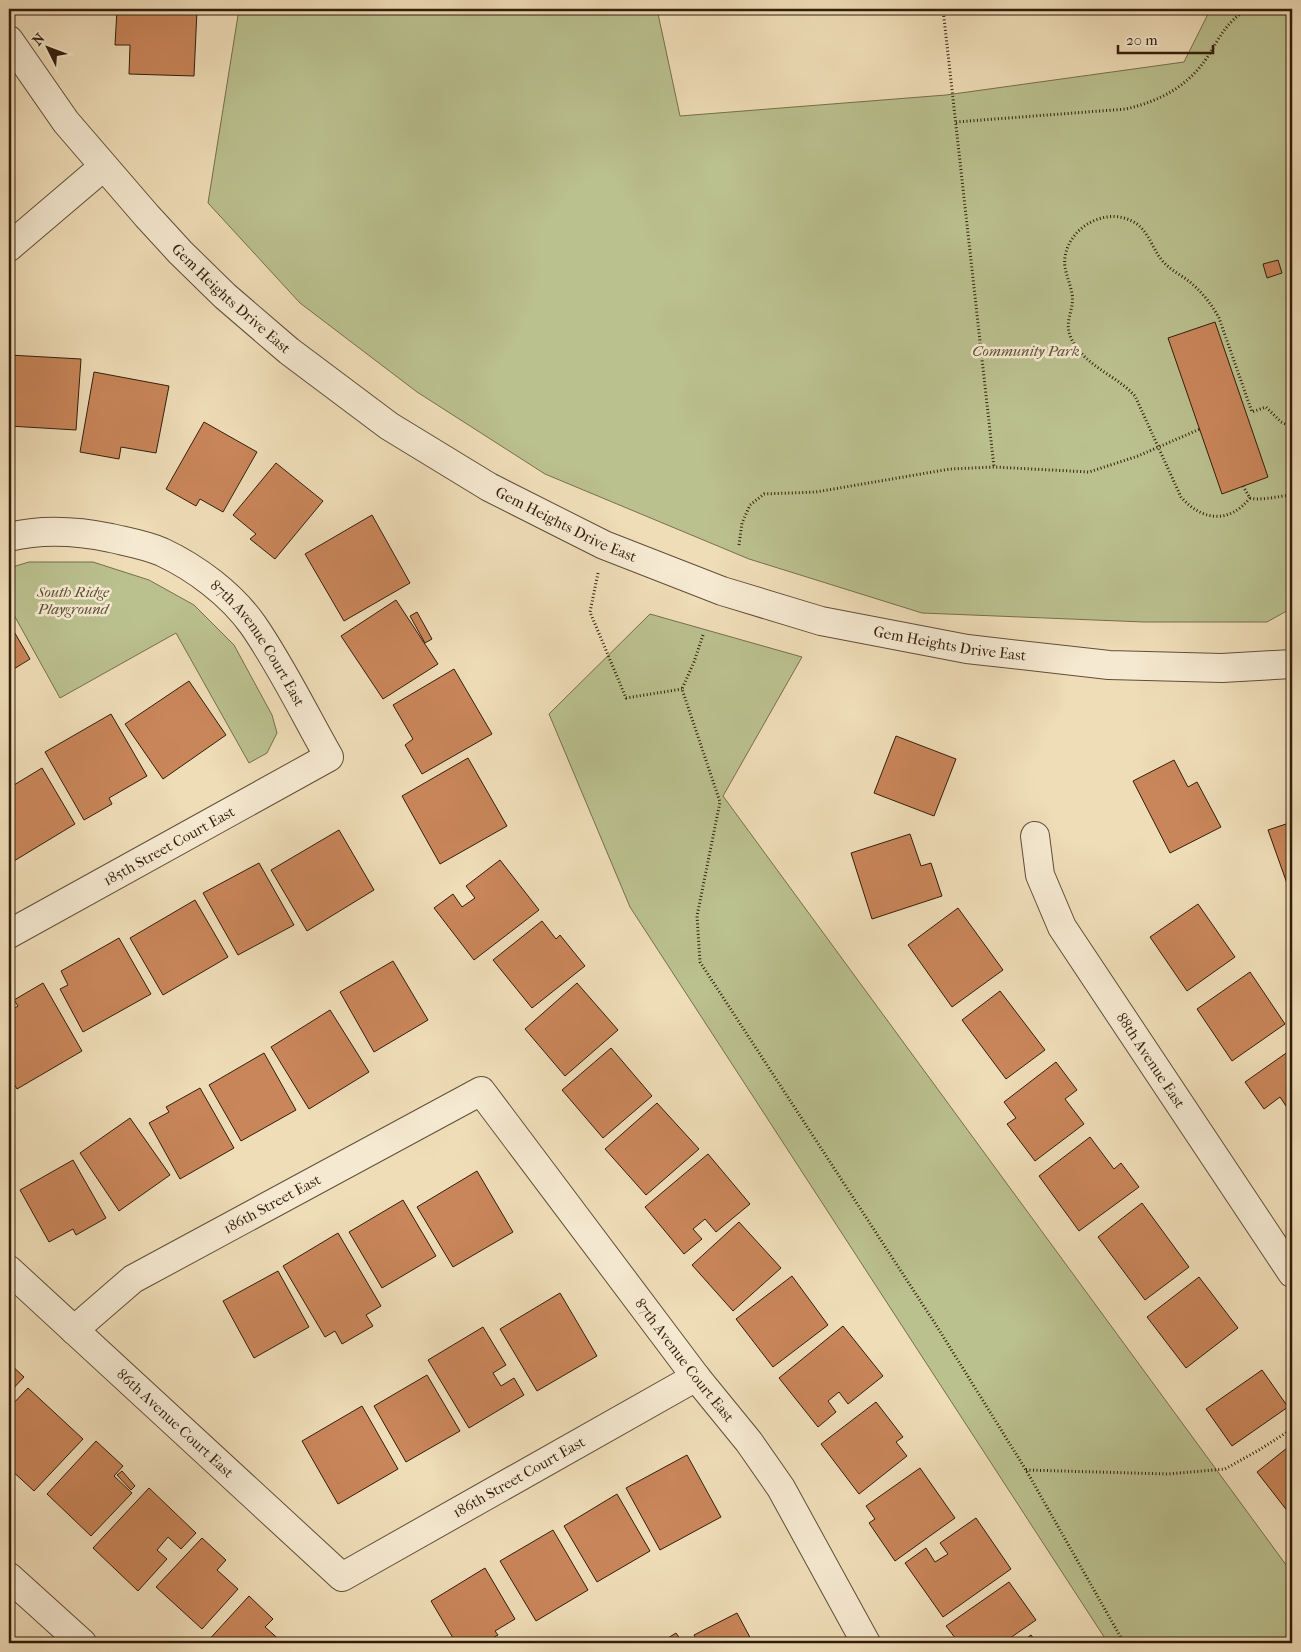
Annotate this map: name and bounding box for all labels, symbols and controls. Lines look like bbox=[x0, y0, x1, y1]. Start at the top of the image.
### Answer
north arrow bbox=[22, 22, 72, 72]
scale bar bbox=[1118, 22, 1214, 54]
text: N bbox=[29, 30, 49, 49]
text: 20 m bbox=[1126, 31, 1158, 49]
street label: Gem Heights Drive East bbox=[168, 240, 295, 358]
park label: Community Park bbox=[972, 342, 1080, 360]
street label: Gem Heights Drive East bbox=[493, 483, 640, 566]
street label: 87th Avenue Court East bbox=[207, 576, 309, 710]
park label: South Ridge Playground bbox=[36, 583, 111, 618]
street label: Gem Heights Drive East bbox=[872, 622, 1028, 665]
street label: 185th Street Court East bbox=[100, 802, 238, 890]
street label: 88th Avenue East bbox=[1113, 1009, 1189, 1112]
street label: 186th Street East bbox=[220, 1170, 324, 1237]
street label: 87th Avenue Court East bbox=[631, 1295, 738, 1426]
street label: 86th Avenue Court East bbox=[113, 1365, 238, 1482]
street label: 186th Street Court East bbox=[450, 1432, 589, 1522]

